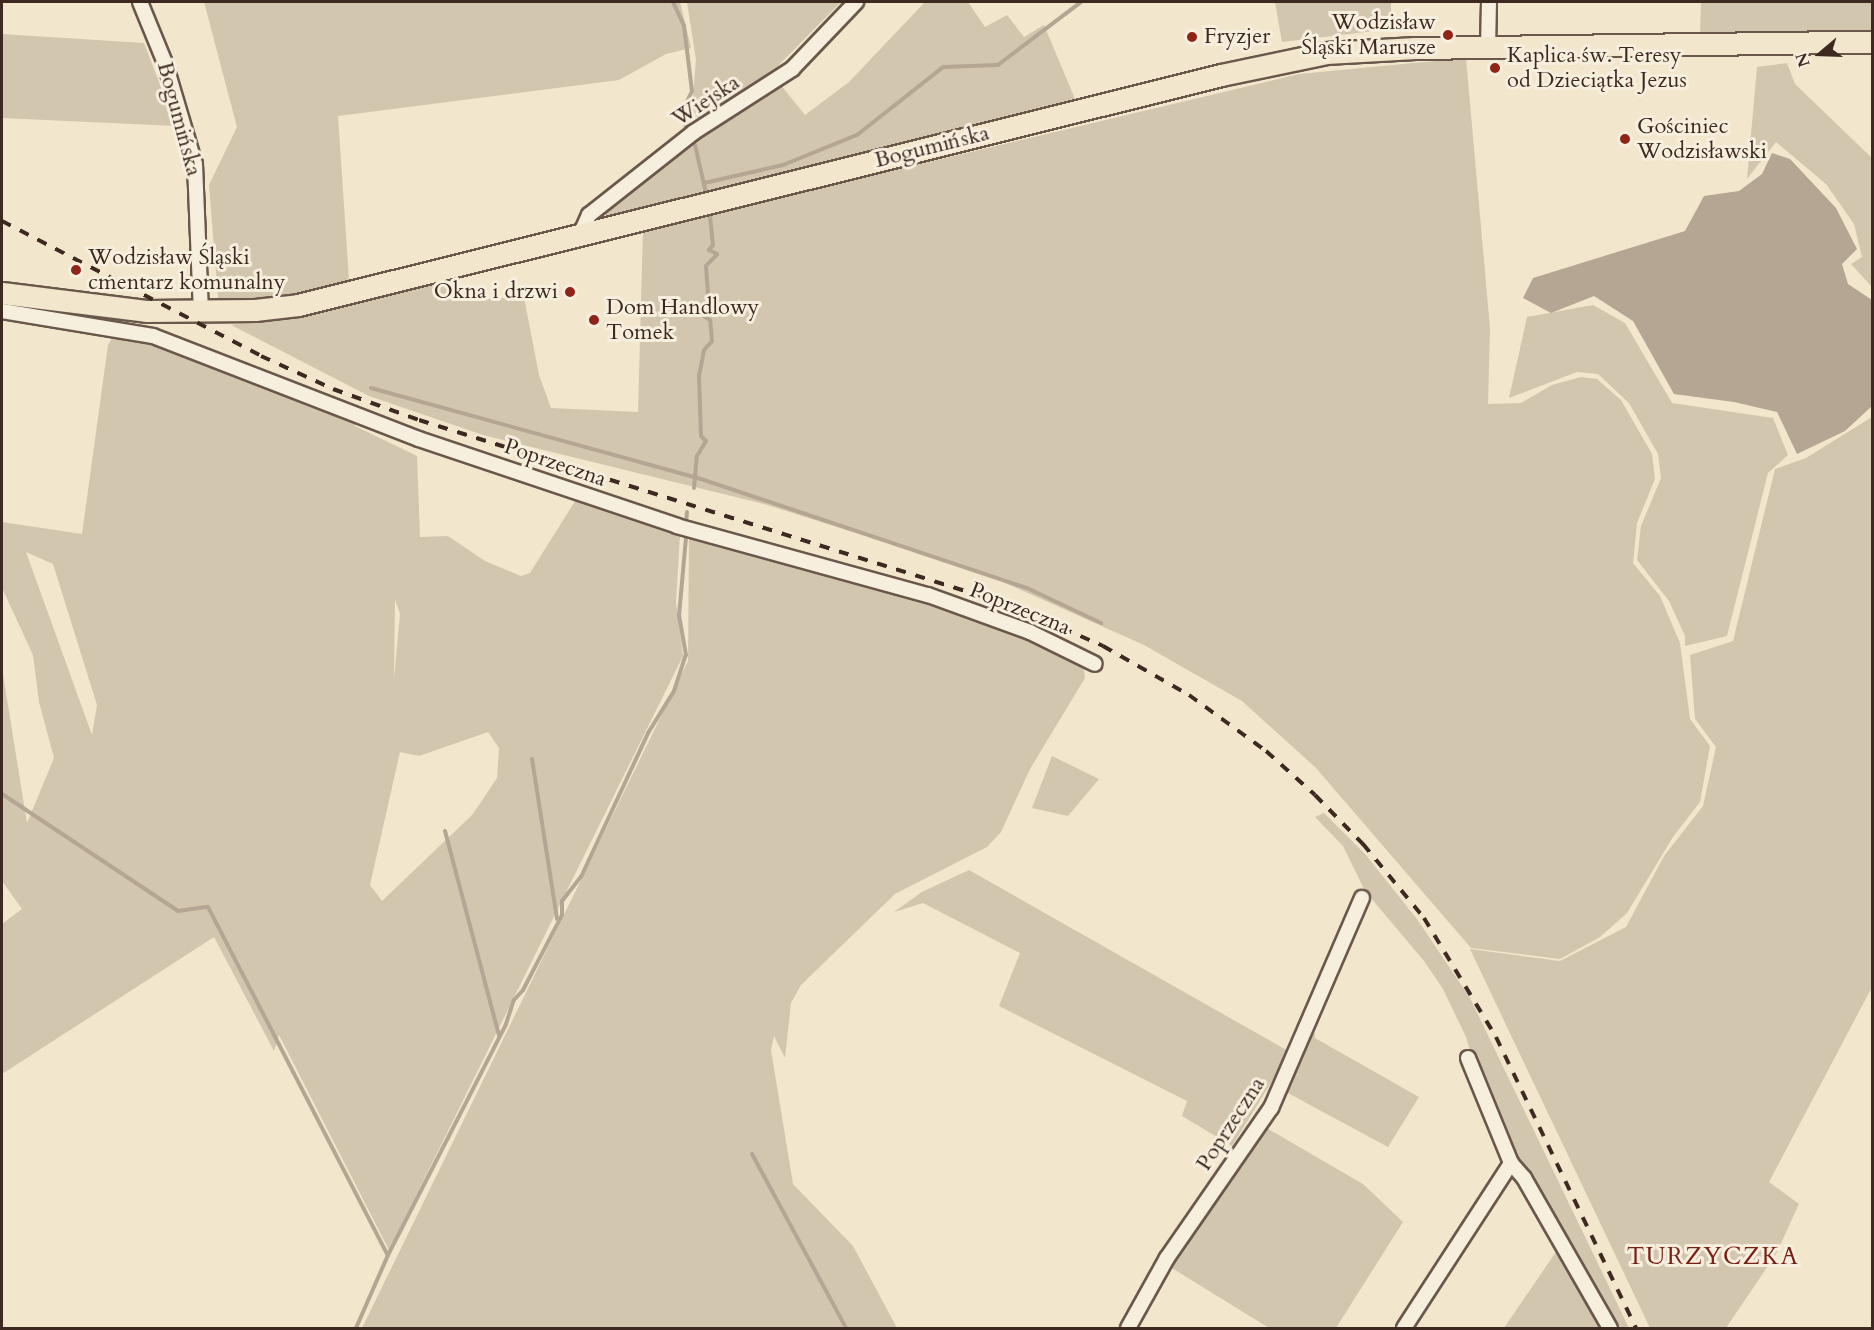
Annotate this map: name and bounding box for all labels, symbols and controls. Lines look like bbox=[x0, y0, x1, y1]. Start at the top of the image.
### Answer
place label: Wodzisław Śląski Marusze bbox=[1301, 9, 1436, 60]
place label: Fryzjer bbox=[1204, 24, 1270, 50]
north arrow bbox=[1790, 24, 1850, 84]
marker: Wodzisław Śląski Marusze bbox=[1441, 28, 1455, 42]
marker: Fryzjer bbox=[1185, 30, 1199, 44]
place label: Kaplica św. Teresy od Dzieciątka Jezus bbox=[1507, 42, 1687, 94]
text: N bbox=[1790, 50, 1816, 70]
street label: Bogumińska bbox=[151, 59, 207, 179]
marker: Kaplica św. Teresy od Dzieciątka Jezus bbox=[1488, 61, 1502, 75]
street label: Wiejska bbox=[667, 69, 745, 133]
place label: Gościniec Wodzisławski bbox=[1637, 113, 1767, 164]
street label: Bogumińska bbox=[872, 120, 992, 174]
marker: Gościniec Wodzisławski bbox=[1618, 132, 1632, 146]
place label: Wodzisław Śląski cmentarz komunalny bbox=[88, 244, 285, 296]
marker: Wodzisław Śląski cmentarz komunalny bbox=[69, 263, 83, 277]
place label: Okna i drzwi bbox=[434, 279, 558, 305]
marker: Okna i drzwi bbox=[563, 285, 577, 299]
place label: Dom Handlowy Tomek bbox=[606, 294, 759, 346]
marker: Dom Handlowy Tomek bbox=[587, 313, 601, 327]
street label: Poprzeczna bbox=[500, 433, 610, 493]
street label: Poprzeczna bbox=[966, 577, 1074, 641]
street label: Poprzeczna bbox=[1191, 1072, 1271, 1176]
district label: TURZYCZKA bbox=[1627, 1243, 1799, 1271]

